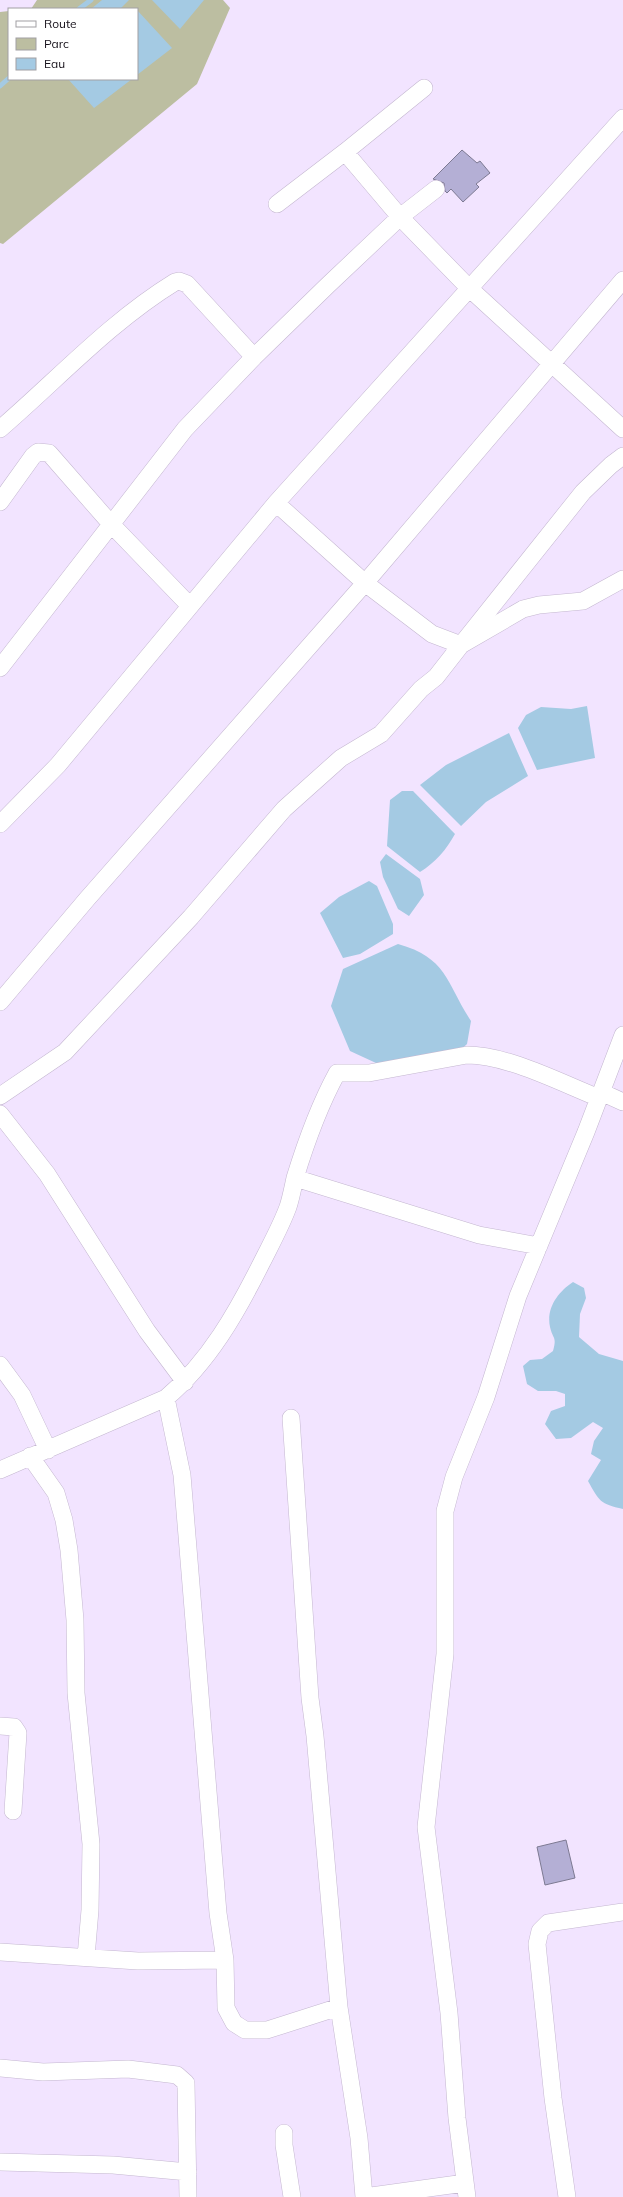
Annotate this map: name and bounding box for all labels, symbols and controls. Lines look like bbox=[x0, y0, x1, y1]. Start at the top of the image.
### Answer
legend bbox=[8, 8, 138, 80]
text: Route bbox=[44, 16, 77, 31]
text: Parc bbox=[44, 36, 69, 51]
text: Eau bbox=[44, 56, 65, 71]

